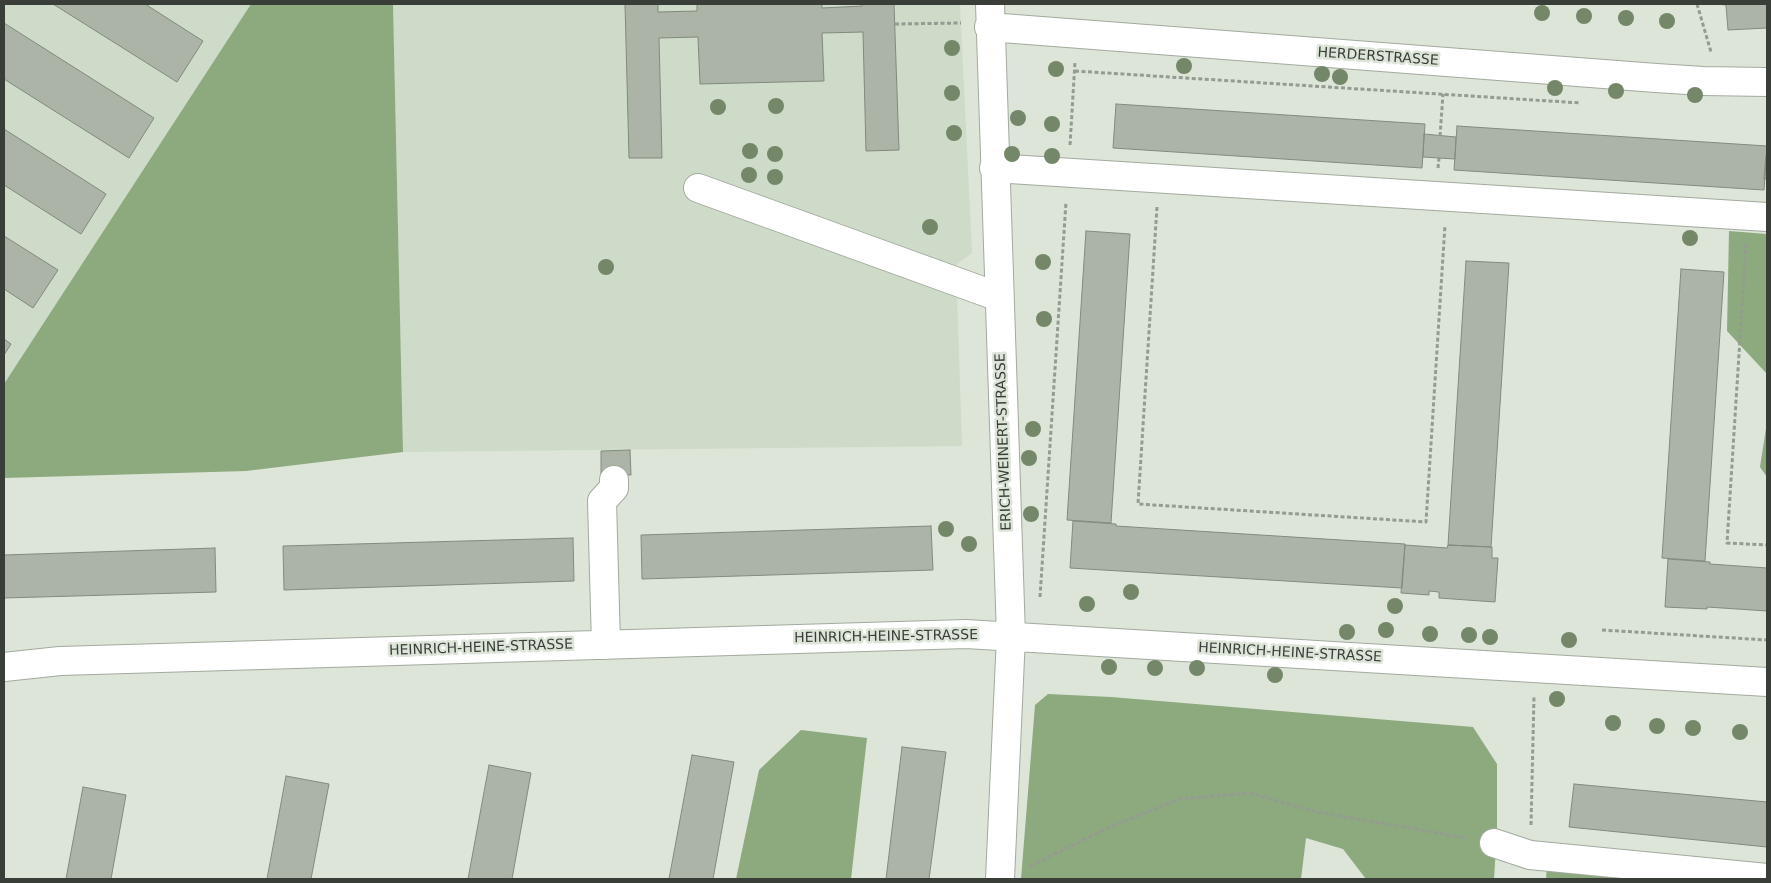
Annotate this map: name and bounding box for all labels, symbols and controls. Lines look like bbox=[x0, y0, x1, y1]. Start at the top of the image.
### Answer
street label: HERDERSTRASSE bbox=[1317, 44, 1439, 70]
street label: ERICH-WEINERT-STRASSE bbox=[993, 353, 1015, 531]
street label: HEINRICH-HEINE-STRASSE bbox=[794, 627, 978, 647]
street label: HEINRICH-HEINE-STRASSE bbox=[389, 636, 573, 660]
street label: HEINRICH-HEINE-STRASSE bbox=[1198, 640, 1382, 666]

